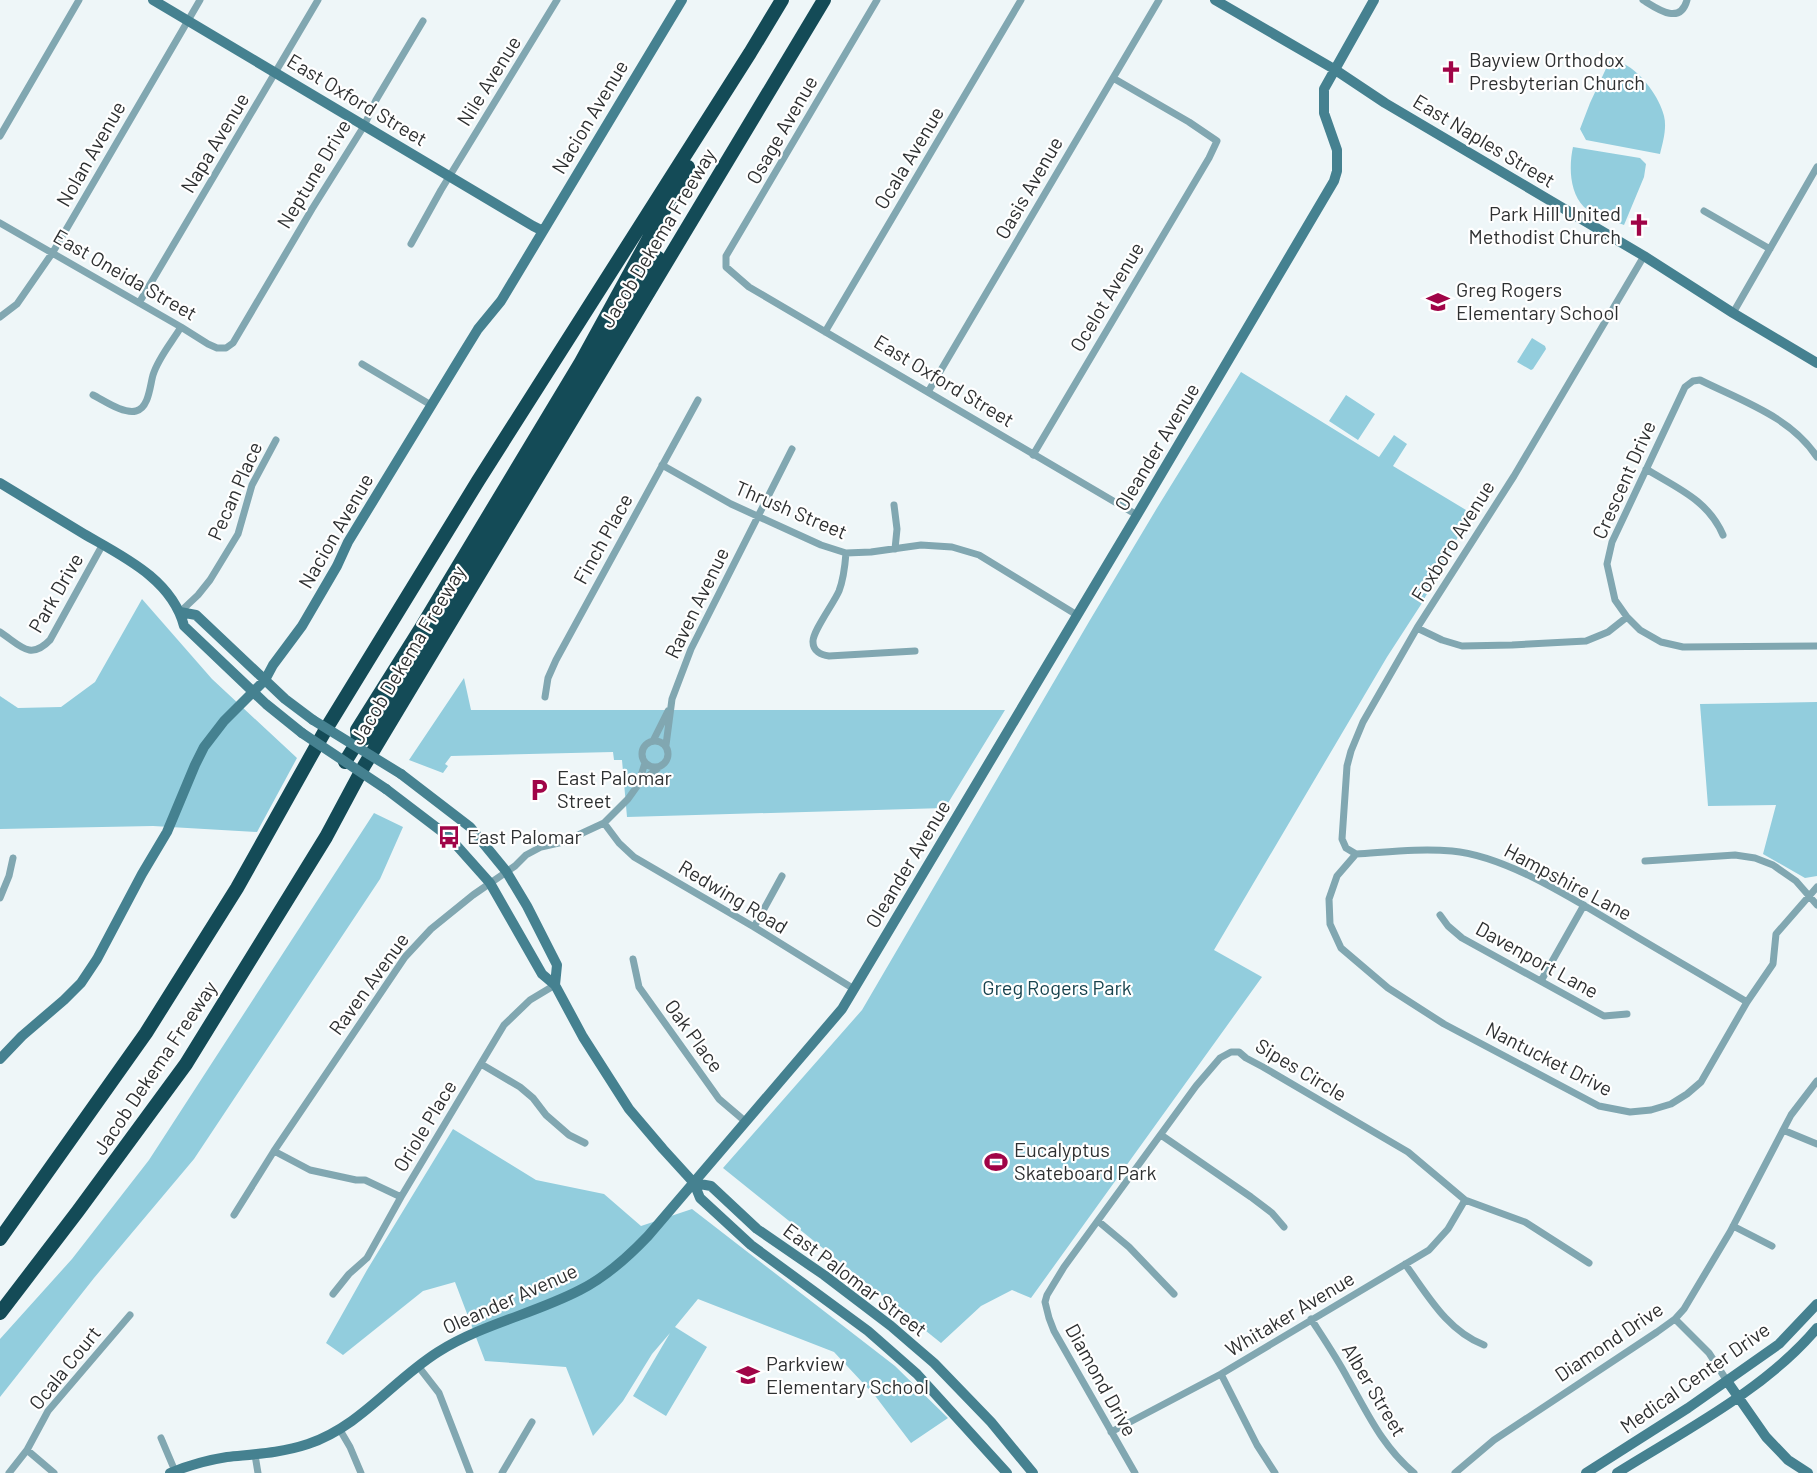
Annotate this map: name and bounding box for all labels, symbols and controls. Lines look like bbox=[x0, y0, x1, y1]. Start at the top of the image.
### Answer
street label: Nile Avenue bbox=[451, 31, 525, 130]
place label: Bayview Orthodox Presbyterian Church bbox=[1469, 47, 1645, 94]
street label: East Oxford Street bbox=[283, 48, 432, 150]
street label: Nacion Avenue bbox=[546, 55, 633, 178]
church icon: Bayview Orthodox Presbyterian Church bbox=[1438, 59, 1464, 85]
street label: Osage Avenue bbox=[740, 71, 822, 188]
street label: Napa Avenue bbox=[175, 88, 253, 197]
street label: East Naples Street bbox=[1409, 88, 1560, 192]
street label: Nolan Avenue bbox=[50, 97, 130, 210]
street label: Ocala Avenue bbox=[868, 102, 948, 213]
street label: Neptune Drive bbox=[271, 115, 355, 232]
street label: Oasis Avenue bbox=[989, 132, 1067, 243]
street label: Jacob Dekema Freeway bbox=[594, 143, 720, 331]
place label: Park Hill United Methodist Church bbox=[1468, 201, 1621, 248]
church icon: Park Hill United Methodist Church bbox=[1626, 212, 1652, 238]
street label: East Oneida Street bbox=[49, 223, 202, 325]
street label: Ocelot Avenue bbox=[1064, 237, 1148, 356]
place label: Greg Rogers Elementary School bbox=[1456, 277, 1619, 324]
school or university icon: Greg Rogers Elementary School bbox=[1425, 289, 1451, 315]
street label: East Oxford Street bbox=[870, 329, 1019, 431]
street label: Oleander Avenue bbox=[1109, 378, 1204, 515]
street label: Crescent Drive bbox=[1586, 417, 1660, 543]
street label: Pecan Place bbox=[202, 438, 266, 544]
street label: Nacion Avenue bbox=[293, 469, 378, 592]
street label: Thrush Street bbox=[732, 475, 851, 543]
street label: Foxboro Avenue bbox=[1405, 476, 1499, 605]
street label: Finch Place bbox=[567, 489, 637, 588]
street label: Raven Avenue bbox=[659, 543, 733, 662]
street label: Park Drive bbox=[23, 548, 87, 637]
street label: Jacob Dekema Freeway bbox=[344, 560, 470, 748]
place label: East Palomar Street bbox=[557, 765, 672, 812]
parking icon: East Palomar Street bbox=[526, 777, 552, 803]
street label: Oleander Avenue bbox=[860, 795, 955, 932]
bus stop icon: East Palomar bbox=[436, 824, 462, 850]
place label: East Palomar bbox=[467, 824, 582, 848]
street label: Hampshire Lane bbox=[1501, 837, 1636, 925]
street label: Redwing Road bbox=[675, 854, 792, 938]
street label: Davenport Lane bbox=[1472, 916, 1603, 1003]
street label: Raven Avenue bbox=[323, 928, 413, 1039]
park label: Greg Rogers Park bbox=[982, 975, 1132, 999]
street label: Jacob Dekema Freeway bbox=[87, 976, 221, 1159]
street label: Oak Place bbox=[660, 994, 729, 1077]
street label: Nantucket Drive bbox=[1482, 1016, 1617, 1100]
street label: Sipes Circle bbox=[1252, 1033, 1351, 1106]
street label: Oriole Place bbox=[387, 1075, 461, 1176]
place label: Eucalyptus Skateboard Park bbox=[1014, 1137, 1157, 1184]
sports icon: Eucalyptus Skateboard Park bbox=[983, 1149, 1009, 1175]
street label: East Palomar Street bbox=[779, 1217, 932, 1341]
street label: Oleander Avenue bbox=[439, 1258, 581, 1339]
street label: Whitaker Avenue bbox=[1221, 1265, 1358, 1361]
street label: Diamond Drive bbox=[1550, 1296, 1667, 1386]
street label: Medical Center Drive bbox=[1615, 1317, 1774, 1438]
street label: Diamond Drive bbox=[1061, 1319, 1143, 1440]
street label: Ocala Court bbox=[23, 1321, 105, 1414]
street label: Alber Street bbox=[1338, 1339, 1412, 1440]
place label: Parkview Elementary School bbox=[766, 1351, 929, 1398]
school or university icon: Parkview Elementary School bbox=[735, 1362, 761, 1388]

